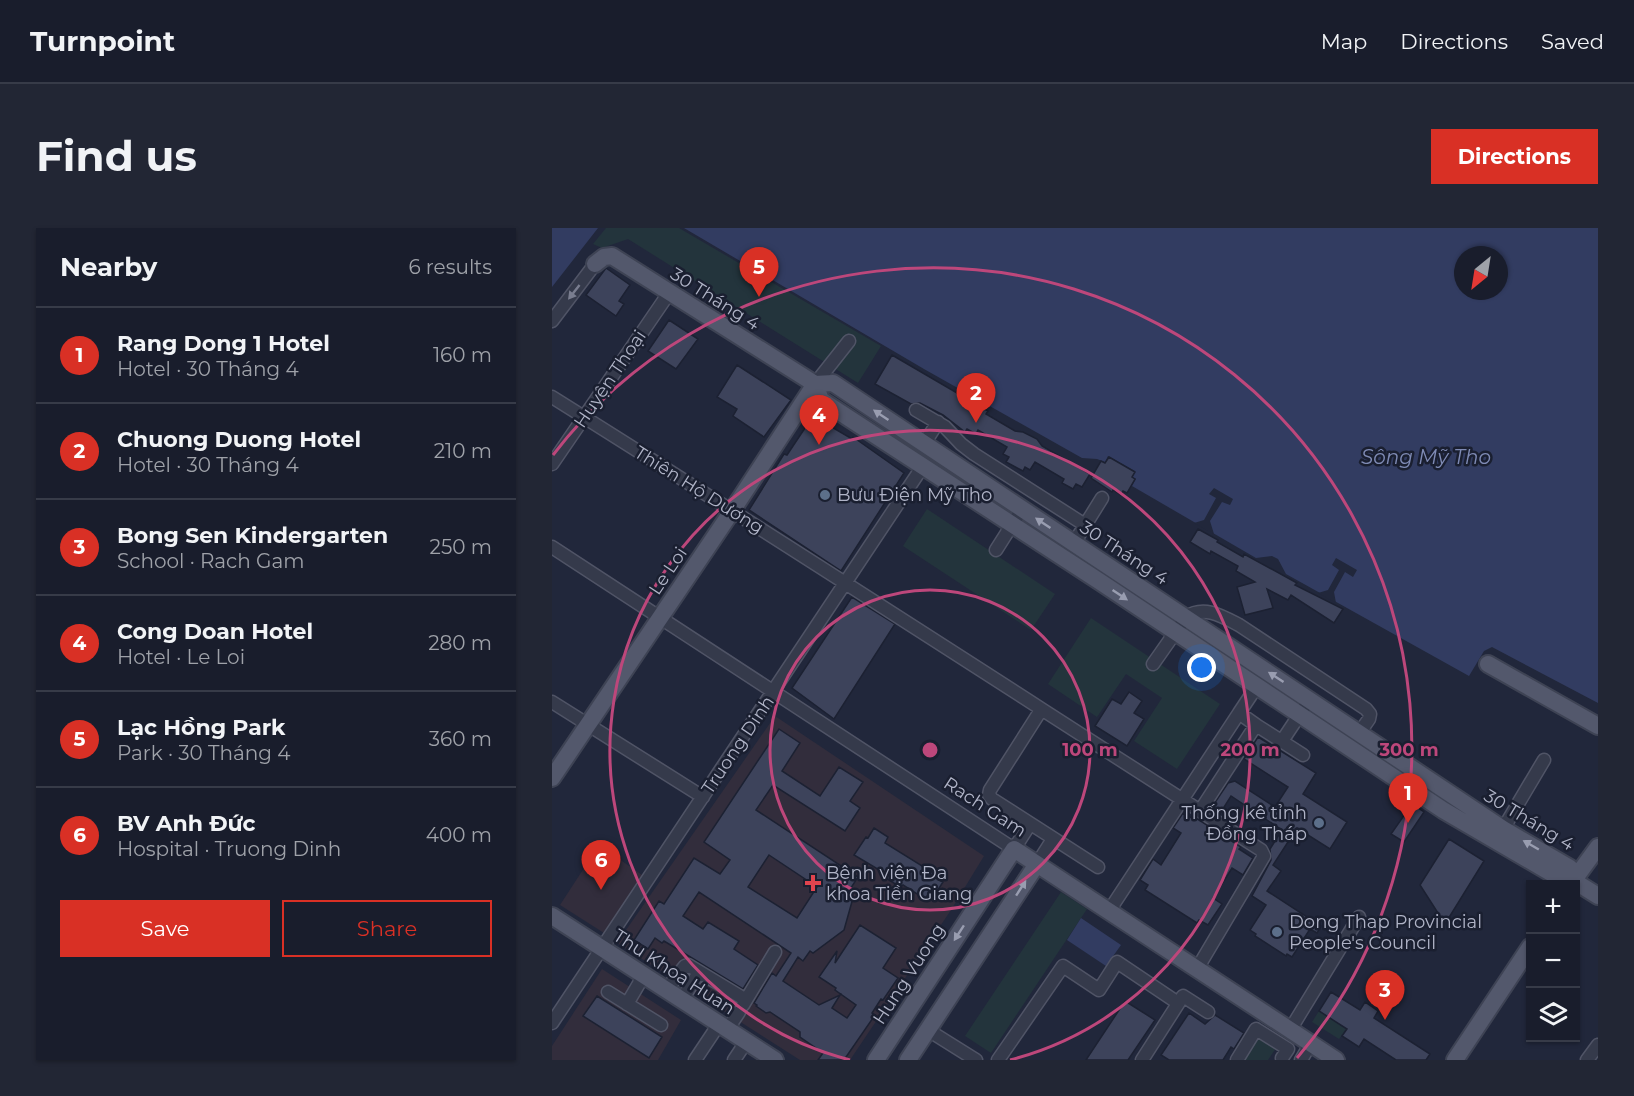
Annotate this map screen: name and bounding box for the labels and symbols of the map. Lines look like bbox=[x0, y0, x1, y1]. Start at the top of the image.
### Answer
north arrow bbox=[1454, 246, 1508, 300]
pin: 5 bbox=[740, 248, 778, 297]
street label: 30 Tháng 4 bbox=[666, 263, 764, 335]
one-way arrow bbox=[568, 285, 580, 300]
street label: Huyện Thoại bbox=[569, 326, 651, 432]
pin: 2 bbox=[956, 374, 996, 423]
pin: 4 bbox=[800, 396, 838, 445]
one-way arrow bbox=[872, 410, 889, 421]
street label: Thiên Hộ Dương bbox=[630, 441, 768, 539]
water label: Sông Mỹ Tho bbox=[1361, 445, 1491, 469]
place label: Bưu Điện Mỹ Tho bbox=[837, 484, 992, 506]
marker: Bưu Điện Mỹ Tho bbox=[818, 488, 832, 502]
street label: 30 Tháng 4 bbox=[1076, 516, 1172, 590]
one-way arrow bbox=[1036, 517, 1052, 529]
street label: Le Loi bbox=[644, 543, 692, 599]
one-way arrow bbox=[1112, 589, 1128, 600]
your location bbox=[1187, 653, 1216, 682]
one-way arrow bbox=[1268, 672, 1284, 683]
street label: Truong Dinh bbox=[697, 692, 779, 798]
text: 100 m bbox=[1062, 739, 1118, 761]
text: 200 m bbox=[1220, 739, 1280, 761]
text: 300 m bbox=[1378, 739, 1439, 761]
centre of rings bbox=[920, 740, 940, 760]
street label: Rach Gam bbox=[940, 772, 1030, 842]
pin: 1 bbox=[1388, 774, 1428, 823]
street label: 30 Tháng 4 bbox=[1480, 785, 1578, 855]
place label: Thống kê tỉnh Đồng Tháp bbox=[1182, 802, 1307, 845]
marker: Thống kê tỉnh Đồng Tháp bbox=[1312, 816, 1326, 830]
pin: 6 bbox=[581, 840, 620, 890]
one-way arrow bbox=[1523, 840, 1539, 851]
place label: Bệnh viện Đa khoa Tiền Giang bbox=[826, 862, 972, 905]
marker: Bệnh viện Đa khoa Tiền Giang bbox=[804, 874, 822, 892]
one-way arrow bbox=[1015, 880, 1026, 896]
place label: Dong Thap Provincial People's Council bbox=[1289, 911, 1482, 954]
street label: Hung Vuong bbox=[868, 919, 950, 1029]
street label: Thu Khoa Huan bbox=[609, 925, 739, 1019]
one-way arrow bbox=[954, 925, 965, 941]
marker: Dong Thap Provincial People's Council bbox=[1270, 925, 1284, 939]
pin: 3 bbox=[1366, 970, 1404, 1020]

